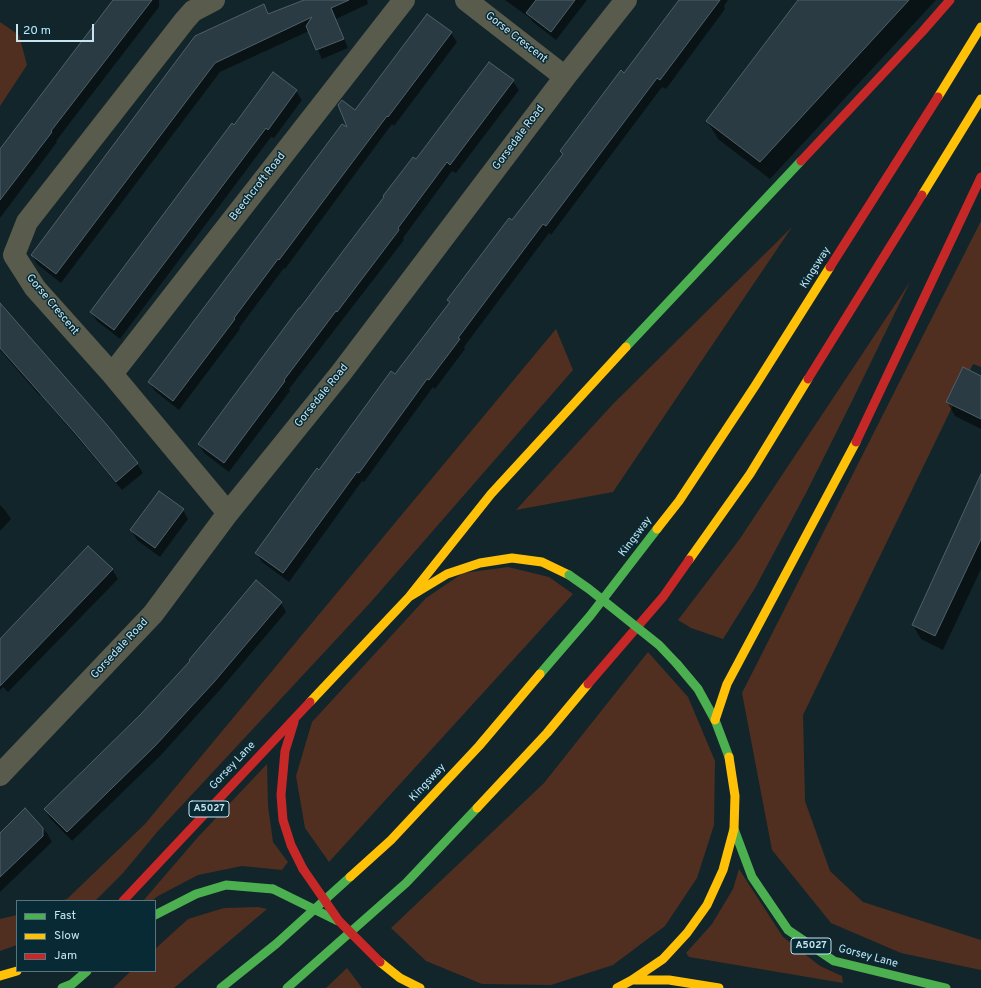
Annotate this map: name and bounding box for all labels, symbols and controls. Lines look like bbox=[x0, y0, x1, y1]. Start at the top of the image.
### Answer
street label: Gorse Crescent bbox=[482, 10, 550, 66]
scale bar bbox=[18, 16, 96, 42]
text: 20 m bbox=[23, 23, 51, 39]
street label: Gorsedale Road bbox=[490, 103, 548, 173]
street label: Beechcroft Road bbox=[227, 150, 289, 224]
street label: Kingsway bbox=[798, 245, 834, 291]
street label: Gorse Crescent bbox=[23, 272, 81, 338]
street label: Gorsedale Road bbox=[292, 362, 352, 430]
street label: Kingsway bbox=[617, 514, 655, 560]
street label: Gorsedale Road bbox=[89, 616, 151, 682]
street label: Gorsey Lane bbox=[207, 739, 259, 793]
street label: Kingsway bbox=[407, 761, 449, 805]
road number: A5027 bbox=[189, 801, 229, 817]
legend bbox=[16, 900, 156, 972]
text: Fast bbox=[54, 908, 76, 924]
text: Slow bbox=[54, 928, 80, 944]
road number: A5027 bbox=[791, 938, 831, 954]
street label: Gorsey Lane bbox=[837, 943, 899, 971]
text: Jam bbox=[54, 948, 77, 964]

